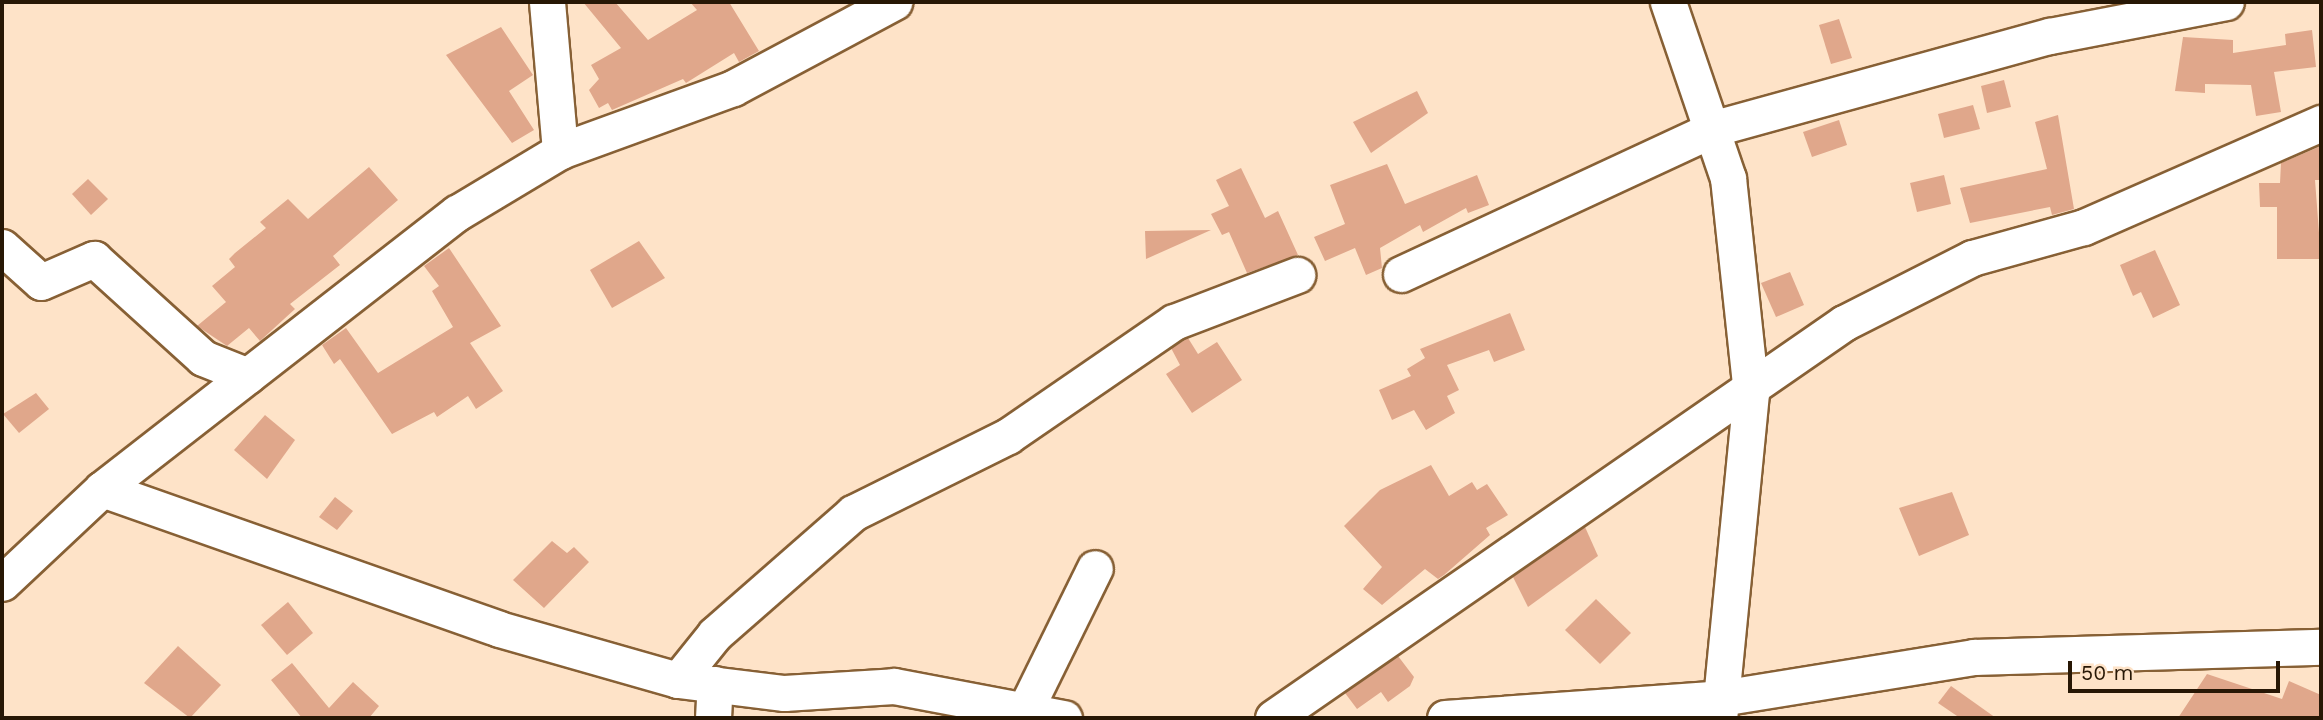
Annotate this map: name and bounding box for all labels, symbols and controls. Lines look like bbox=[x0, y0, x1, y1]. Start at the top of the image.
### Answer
scale bar bbox=[2071, 646, 2283, 690]
text: 50 m bbox=[2081, 660, 2133, 685]

